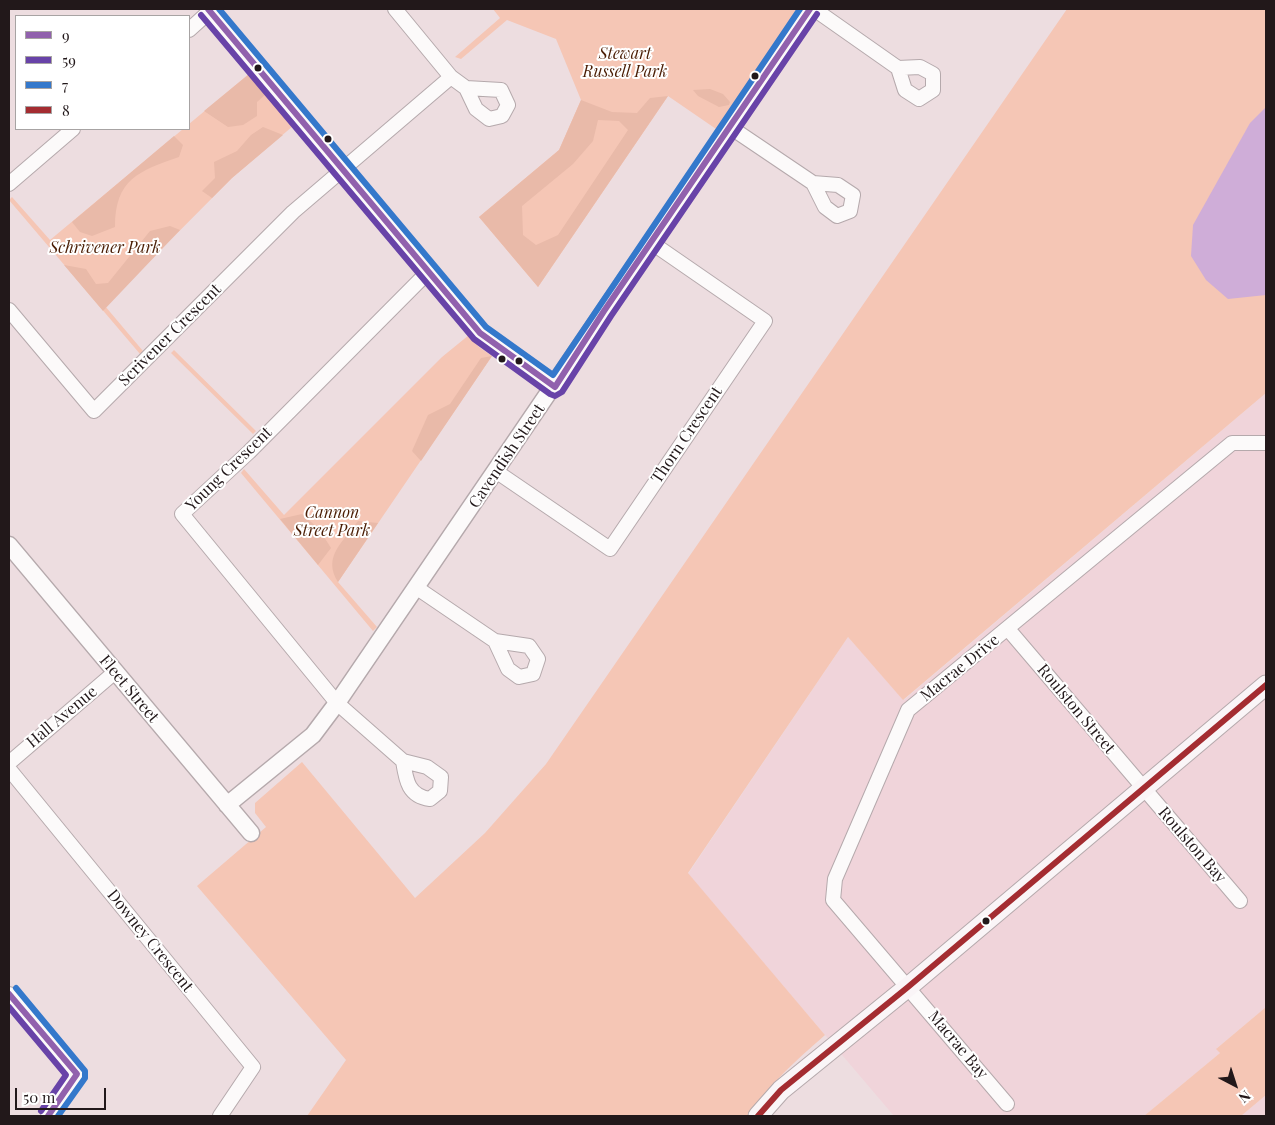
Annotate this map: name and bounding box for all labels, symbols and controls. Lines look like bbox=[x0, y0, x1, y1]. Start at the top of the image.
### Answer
legend bbox=[15, 15, 190, 130]
text: 9 bbox=[62, 25, 70, 45]
park label: Stewart Russell Park bbox=[583, 44, 667, 82]
text: 59 bbox=[62, 50, 76, 70]
unlabelled marker bbox=[253, 63, 263, 73]
unlabelled marker bbox=[750, 71, 760, 81]
text: 7 bbox=[62, 75, 68, 95]
text: 8 bbox=[62, 100, 70, 120]
unlabelled marker bbox=[323, 134, 333, 144]
park label: Schrivener Park bbox=[49, 238, 161, 258]
street label: Scrivener Crescent bbox=[115, 280, 225, 390]
unlabelled marker bbox=[497, 354, 507, 364]
unlabelled marker bbox=[514, 356, 524, 366]
street label: Thorn Crescent bbox=[647, 383, 727, 487]
street label: Cavendish Street bbox=[465, 400, 549, 512]
street label: Young Crescent bbox=[182, 423, 276, 515]
park label: Cannon Street Park bbox=[294, 503, 370, 541]
street label: Macrae Drive bbox=[917, 630, 1003, 706]
street label: Fleet Street bbox=[95, 651, 163, 727]
street label: Roulston Street bbox=[1033, 660, 1119, 758]
street label: Hall Avenue bbox=[23, 682, 101, 752]
street label: Roulston Bay bbox=[1154, 803, 1230, 887]
street label: Downey Crescent bbox=[103, 886, 197, 996]
unlabelled marker bbox=[981, 916, 991, 926]
street label: Macrae Bay bbox=[924, 1007, 992, 1083]
north arrow bbox=[1210, 1060, 1260, 1110]
scale bar bbox=[18, 1078, 109, 1110]
text: N bbox=[1235, 1086, 1255, 1107]
text: 50 m bbox=[23, 1087, 55, 1107]

